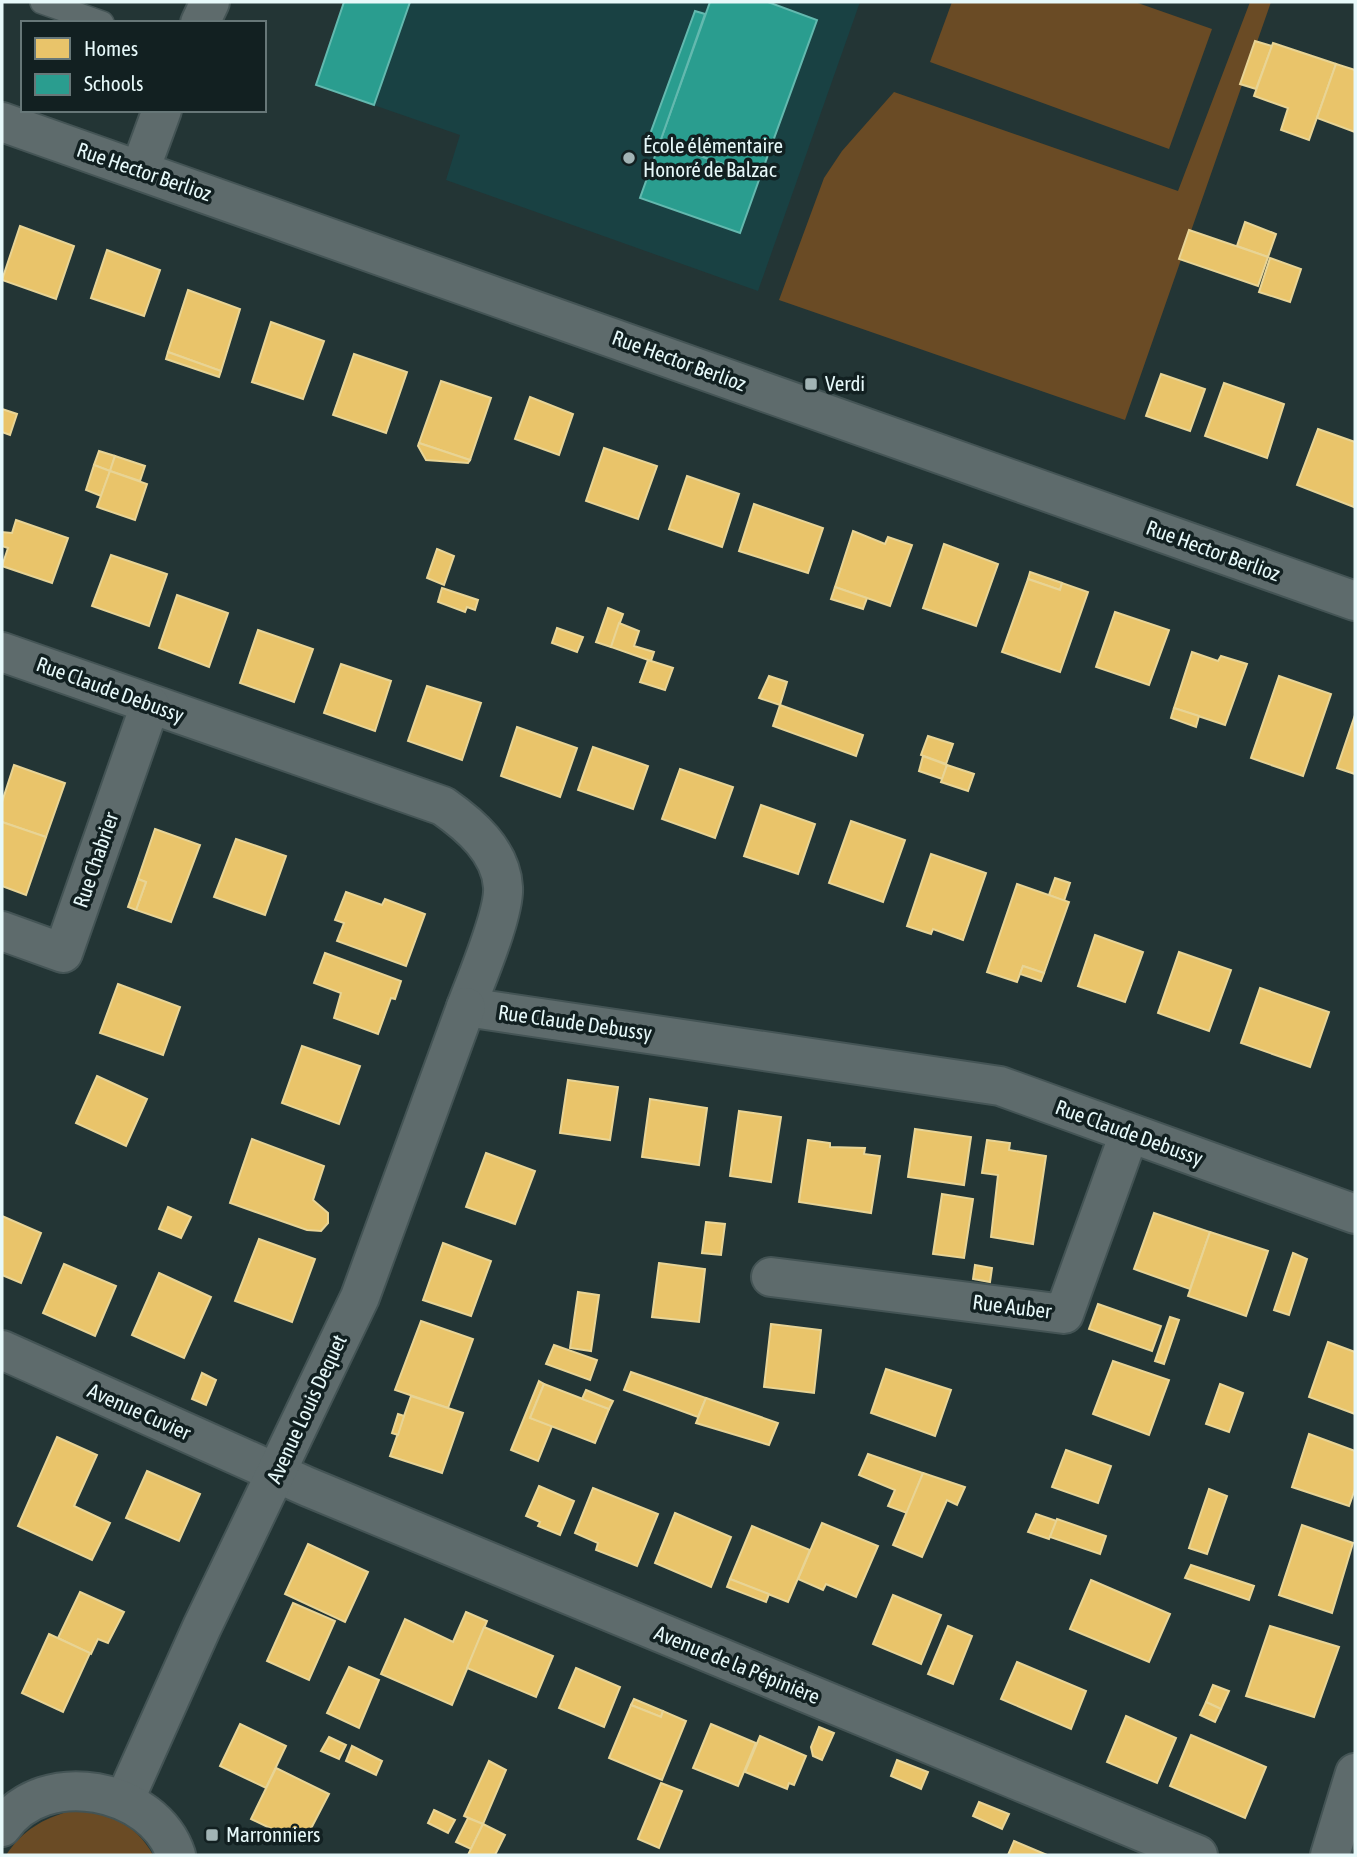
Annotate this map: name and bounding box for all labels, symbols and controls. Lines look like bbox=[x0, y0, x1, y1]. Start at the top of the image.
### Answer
legend bbox=[21, 21, 266, 112]
text: Homes bbox=[84, 36, 138, 60]
text: Schools bbox=[84, 71, 144, 95]
place label: École élémentaire Honoré de Balzac bbox=[643, 133, 783, 181]
street label: Rue Hector Berlioz bbox=[74, 137, 215, 205]
marker: École élémentaire Honoré de Balzac bbox=[621, 150, 637, 166]
street label: Rue Hector Berlioz bbox=[609, 325, 750, 396]
place label: Verdi bbox=[825, 371, 865, 395]
marker: Verdi bbox=[803, 376, 819, 392]
street label: Rue Hector Berlioz bbox=[1143, 515, 1284, 586]
street label: Rue Claude Debussy bbox=[33, 651, 188, 727]
street label: Rue Chabrier bbox=[68, 808, 123, 910]
street label: Rue Claude Debussy bbox=[497, 999, 654, 1045]
street label: Rue Claude Debussy bbox=[1052, 1094, 1207, 1170]
street label: Rue Auber bbox=[971, 1289, 1054, 1323]
street label: Avenue Louis Dequet bbox=[261, 1330, 351, 1487]
street label: Avenue Cuvier bbox=[84, 1378, 195, 1445]
street label: Avenue de la Pépinière bbox=[651, 1620, 824, 1708]
place label: Marronniers bbox=[226, 1822, 320, 1846]
marker: Marronniers bbox=[204, 1827, 220, 1843]

